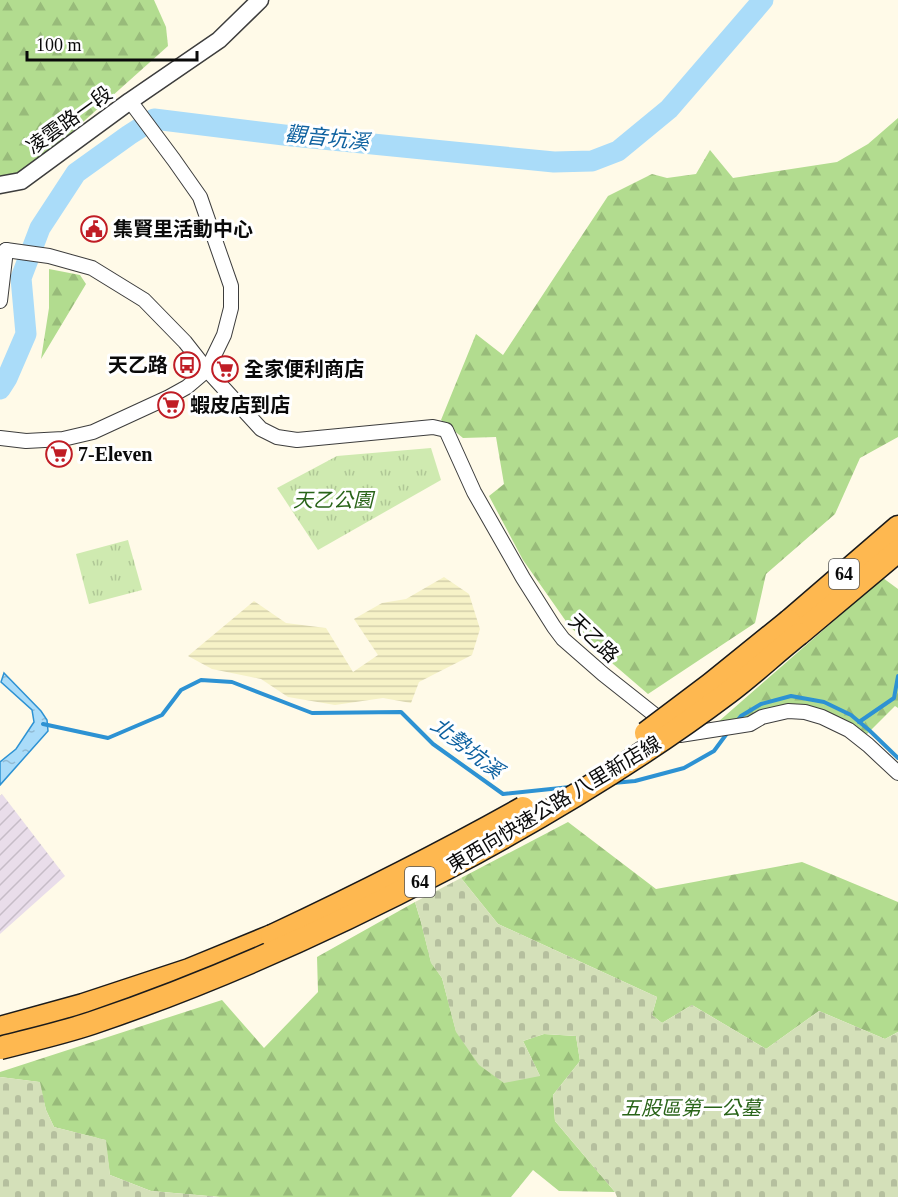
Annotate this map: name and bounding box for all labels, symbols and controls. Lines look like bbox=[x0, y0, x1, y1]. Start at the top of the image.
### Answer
scale bar bbox=[27, 24, 196, 62]
text: 100 m bbox=[36, 35, 82, 55]
street label: 凌雲路一段 bbox=[22, 82, 116, 158]
water label: 觀音坑溪 bbox=[284, 122, 373, 155]
public building icon: 集賢里活動中心 bbox=[79, 214, 109, 244]
place label: 集賢里活動中心 bbox=[113, 218, 253, 240]
bus stop icon: 天乙路 bbox=[172, 350, 202, 380]
place label: 天乙路 bbox=[108, 354, 168, 376]
supermarket icon: 全家便利商店 bbox=[210, 354, 240, 384]
place label: 全家便利商店 bbox=[244, 358, 364, 380]
supermarket icon: 蝦皮店到店 bbox=[156, 390, 186, 420]
place label: 蝦皮店到店 bbox=[190, 394, 290, 416]
supermarket icon: 7-Eleven bbox=[44, 439, 74, 469]
place label: 7-Eleven bbox=[78, 443, 152, 465]
park label: 天乙公園 bbox=[293, 489, 376, 511]
road number: 64 bbox=[829, 559, 859, 589]
street label: 天乙路 bbox=[565, 609, 623, 667]
water label: 北勢坑溪 bbox=[427, 713, 510, 785]
street label: 東西向快速公路 八里新店線 bbox=[443, 731, 665, 877]
road number: 64 bbox=[405, 867, 435, 897]
park label: 五股區第一公墓 bbox=[621, 1097, 764, 1119]

